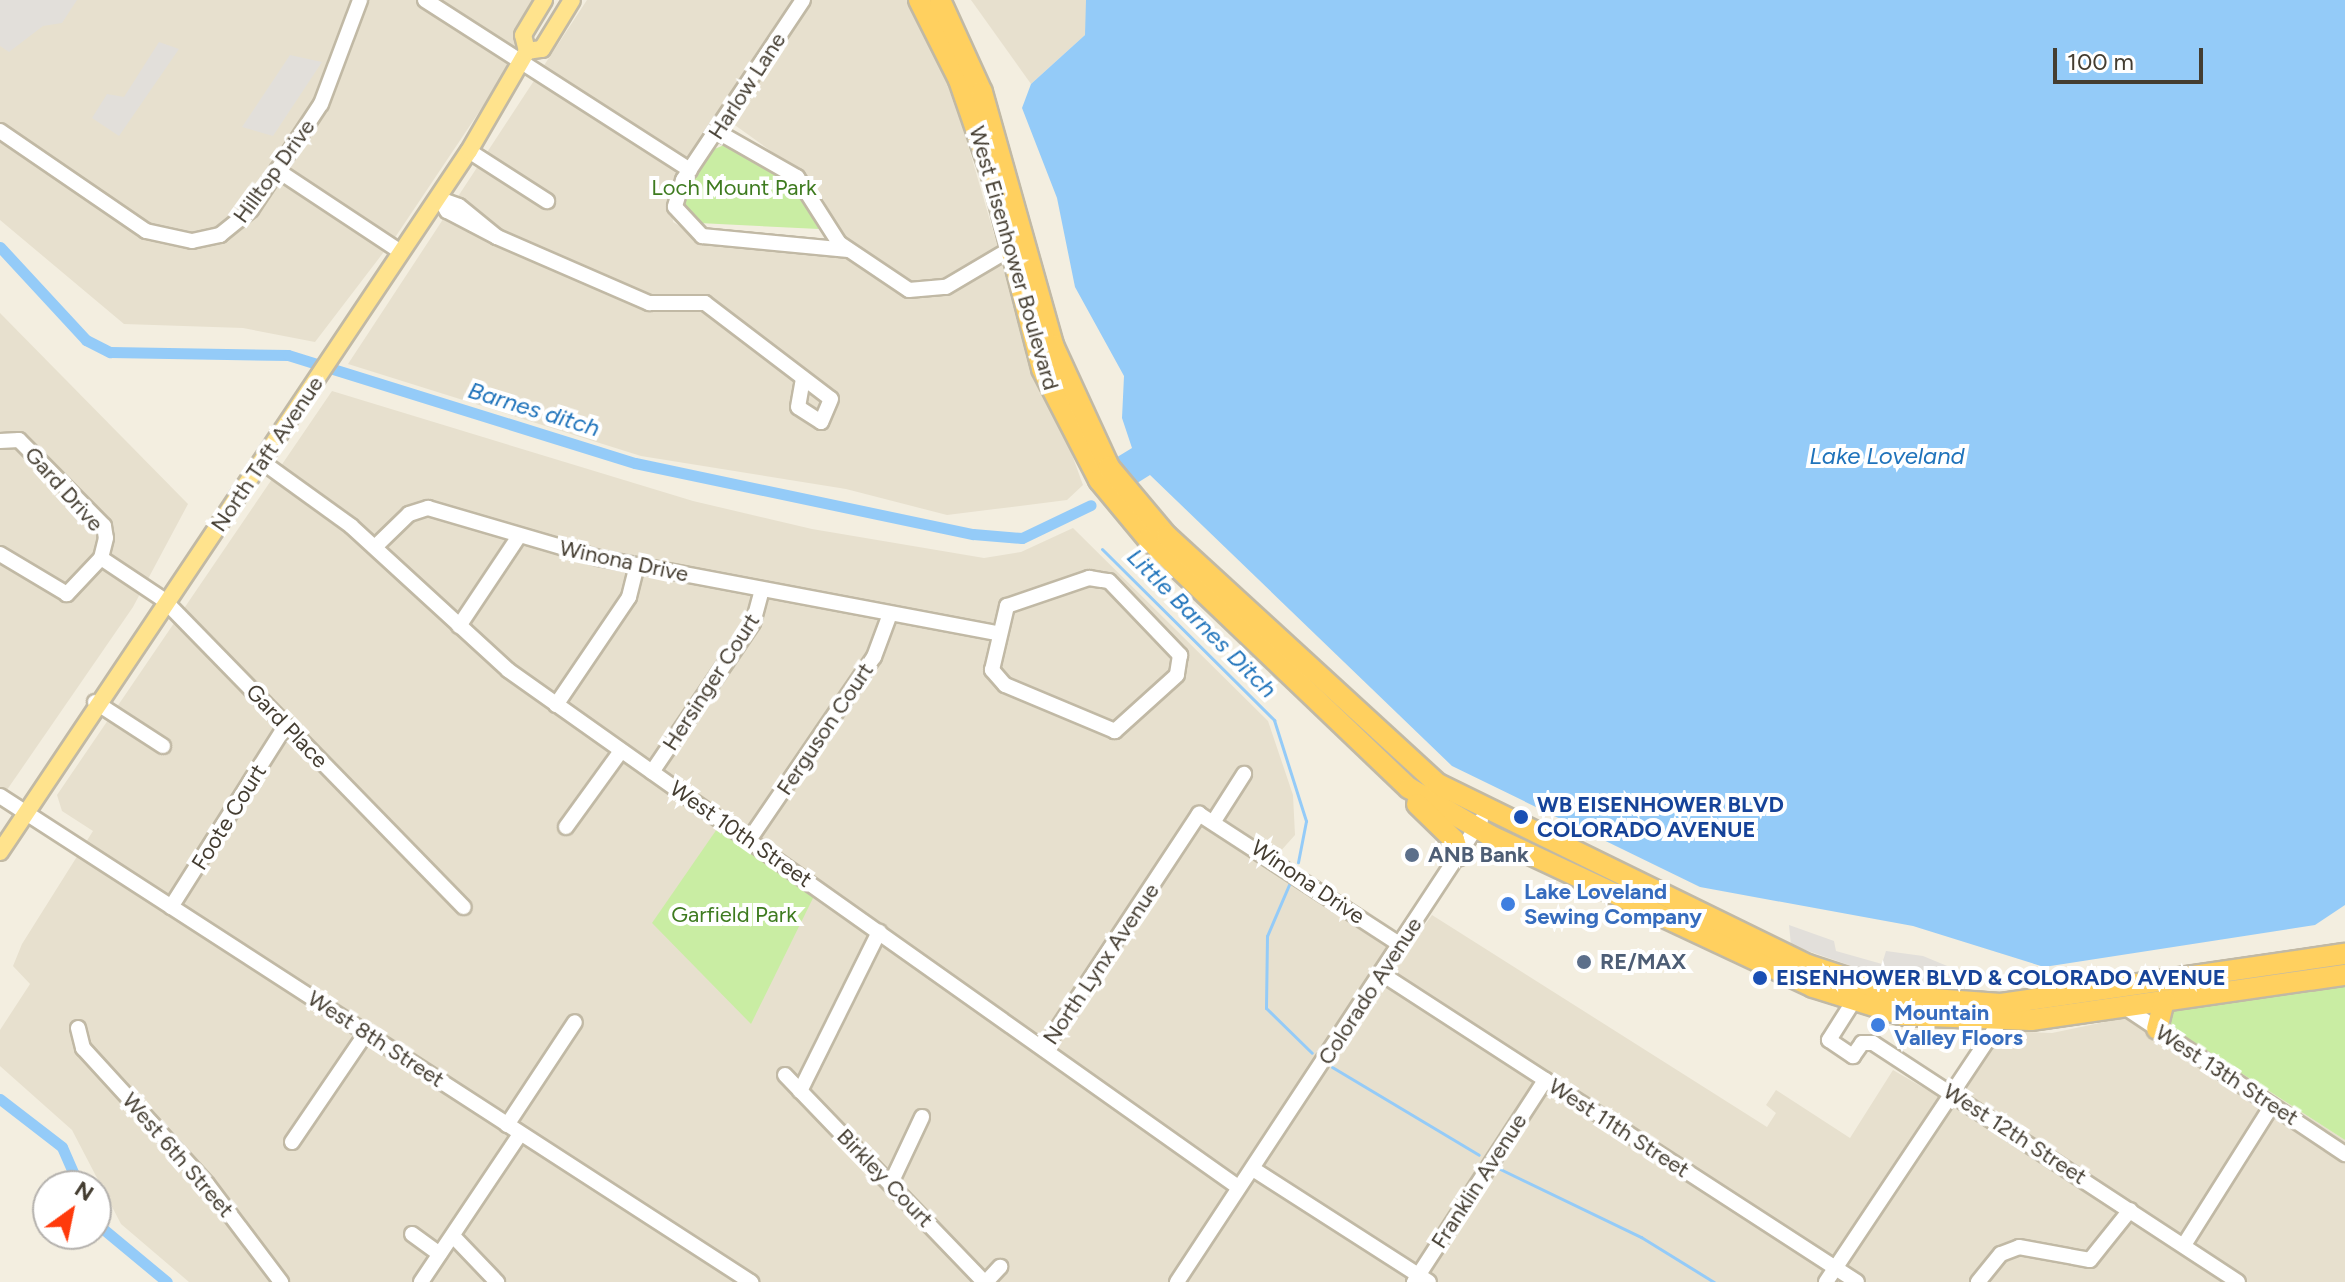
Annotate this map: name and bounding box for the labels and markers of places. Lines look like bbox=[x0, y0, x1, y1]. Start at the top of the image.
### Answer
place label: WB EISENHOWER BLVD COLORADO AVENUE bbox=[1537, 791, 1784, 842]
marker: WB EISENHOWER BLVD COLORADO AVENUE bbox=[1512, 808, 1530, 826]
place label: ANB Bank bbox=[1428, 842, 1529, 868]
marker: ANB Bank bbox=[1403, 846, 1421, 864]
place label: Lake Loveland Sewing Company bbox=[1524, 878, 1702, 930]
marker: Lake Loveland Sewing Company bbox=[1499, 895, 1517, 913]
place label: RE/MAX bbox=[1600, 949, 1686, 975]
marker: RE/MAX bbox=[1575, 953, 1593, 971]
place label: EISENHOWER BLVD & COLORADO AVENUE bbox=[1776, 965, 2226, 991]
marker: EISENHOWER BLVD & COLORADO AVENUE bbox=[1751, 969, 1769, 987]
place label: Mountain Valley Floors bbox=[1894, 999, 2023, 1050]
marker: Mountain Valley Floors bbox=[1869, 1016, 1887, 1034]

